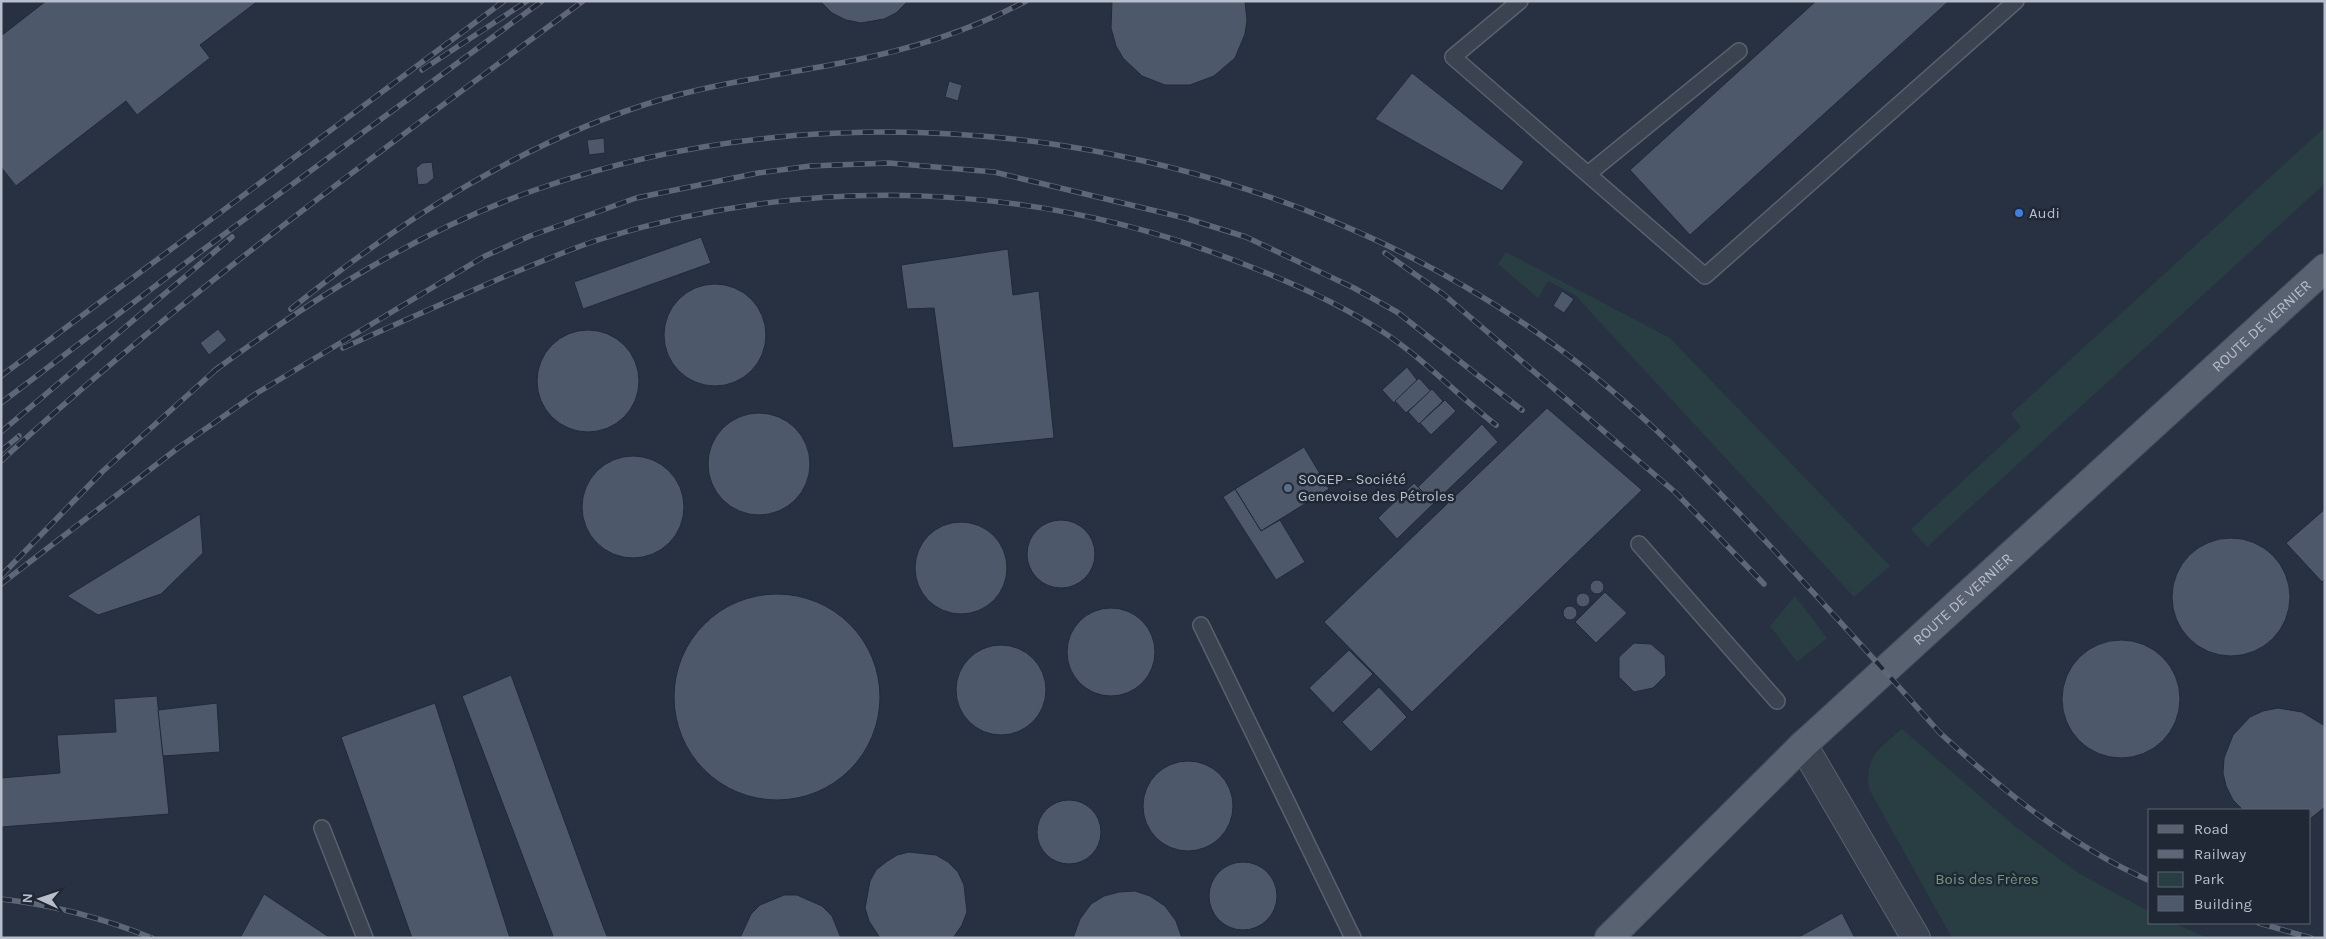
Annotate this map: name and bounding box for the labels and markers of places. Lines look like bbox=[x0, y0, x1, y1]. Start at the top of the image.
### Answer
place label: Audi bbox=[2029, 204, 2060, 222]
marker: Audi bbox=[2013, 207, 2025, 219]
place label: SOGEP - Société Genevoise des Pétroles bbox=[1298, 470, 1455, 505]
marker: SOGEP - Société Genevoise des Pétroles bbox=[1282, 482, 1294, 494]

